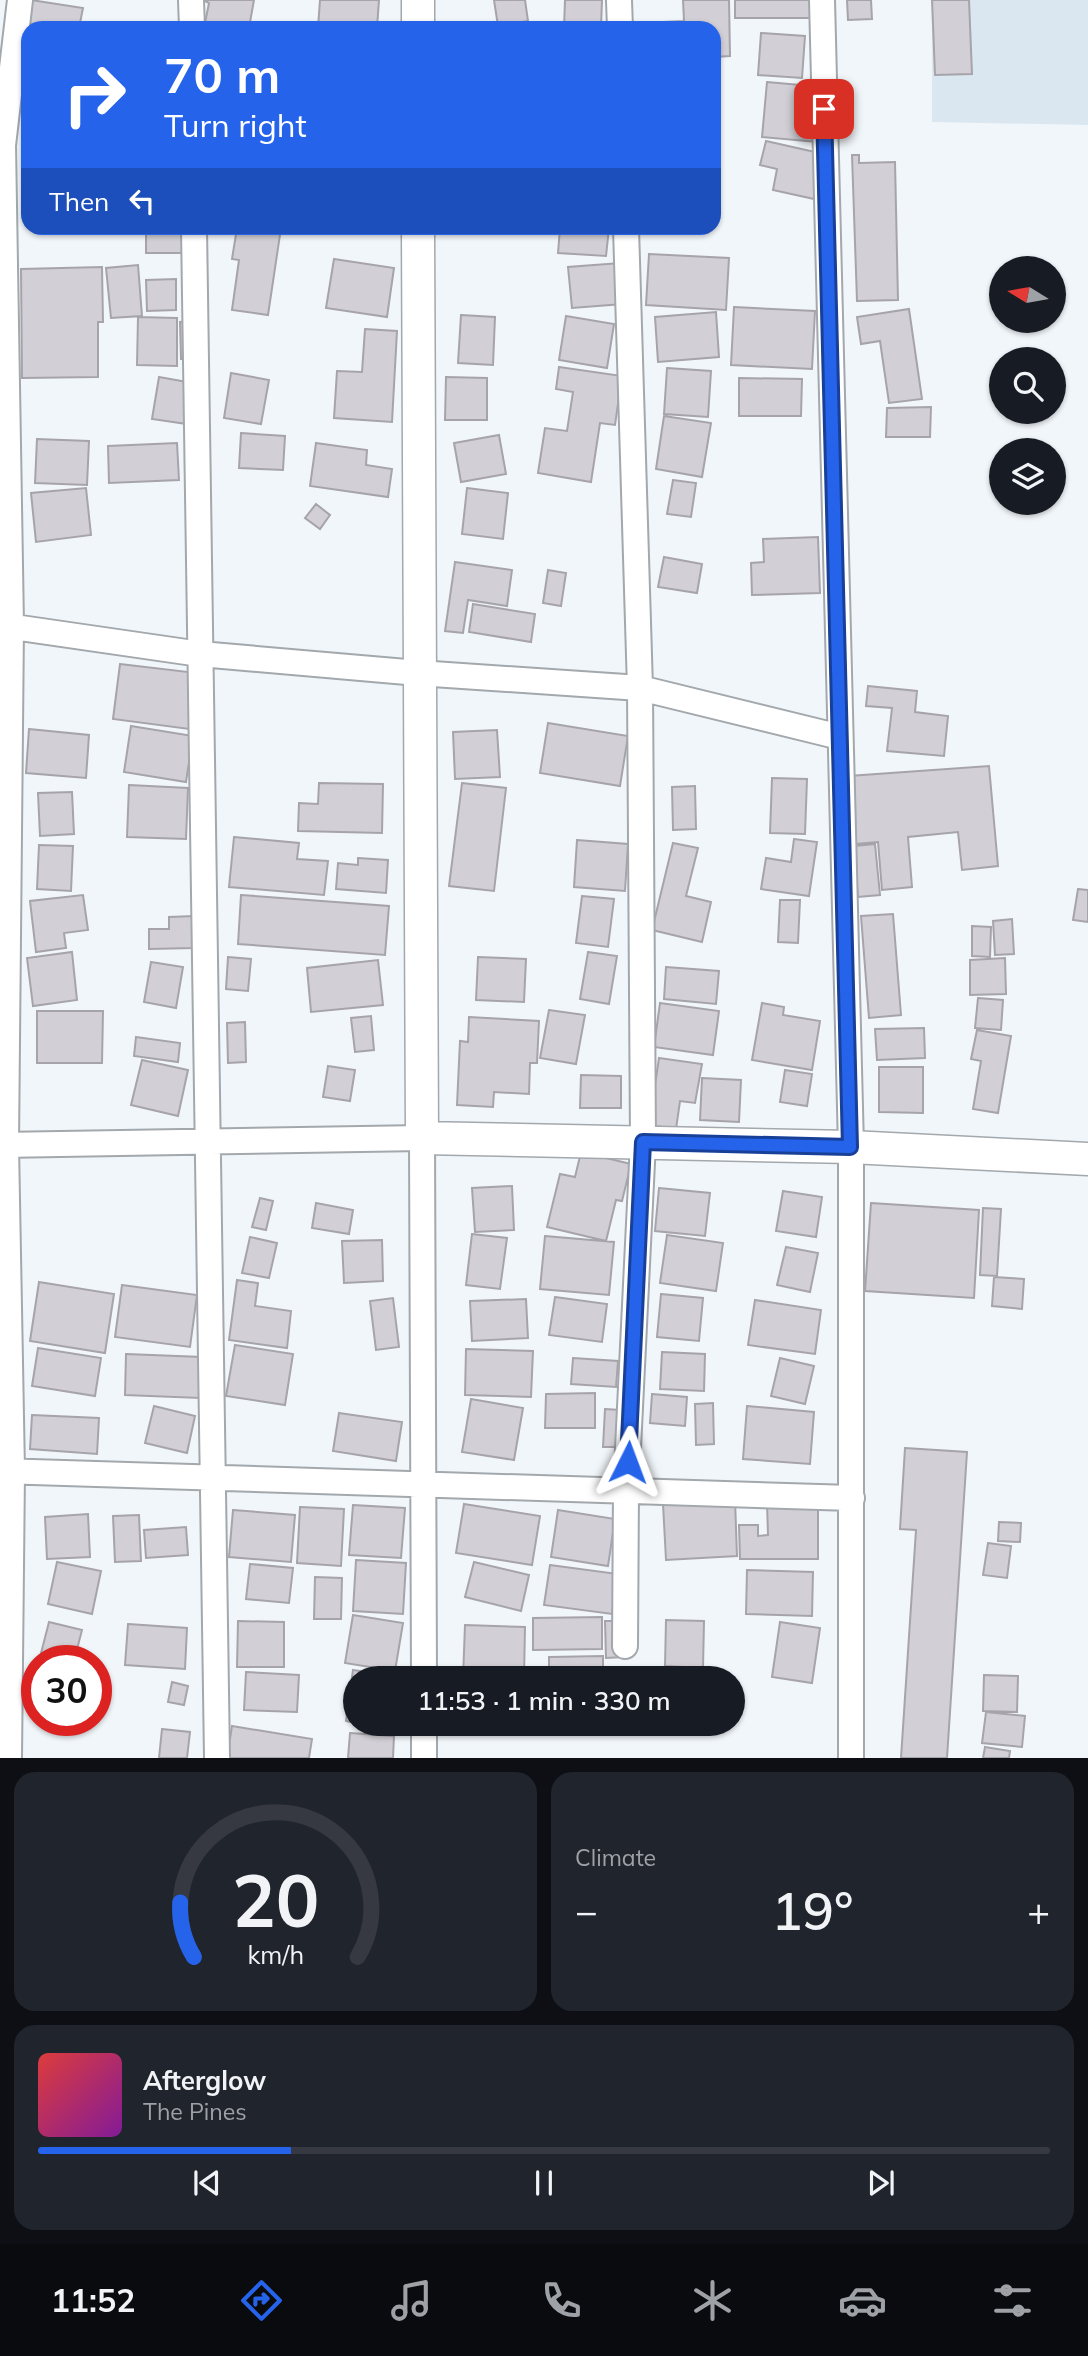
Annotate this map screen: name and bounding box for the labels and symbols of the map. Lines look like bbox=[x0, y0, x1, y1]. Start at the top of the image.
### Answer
pin bbox=[794, 79, 854, 139]
north arrow bbox=[989, 256, 1066, 332]
position arrow bbox=[591, 1425, 665, 1499]
speed limit sign: 30 bbox=[21, 1645, 112, 1736]

